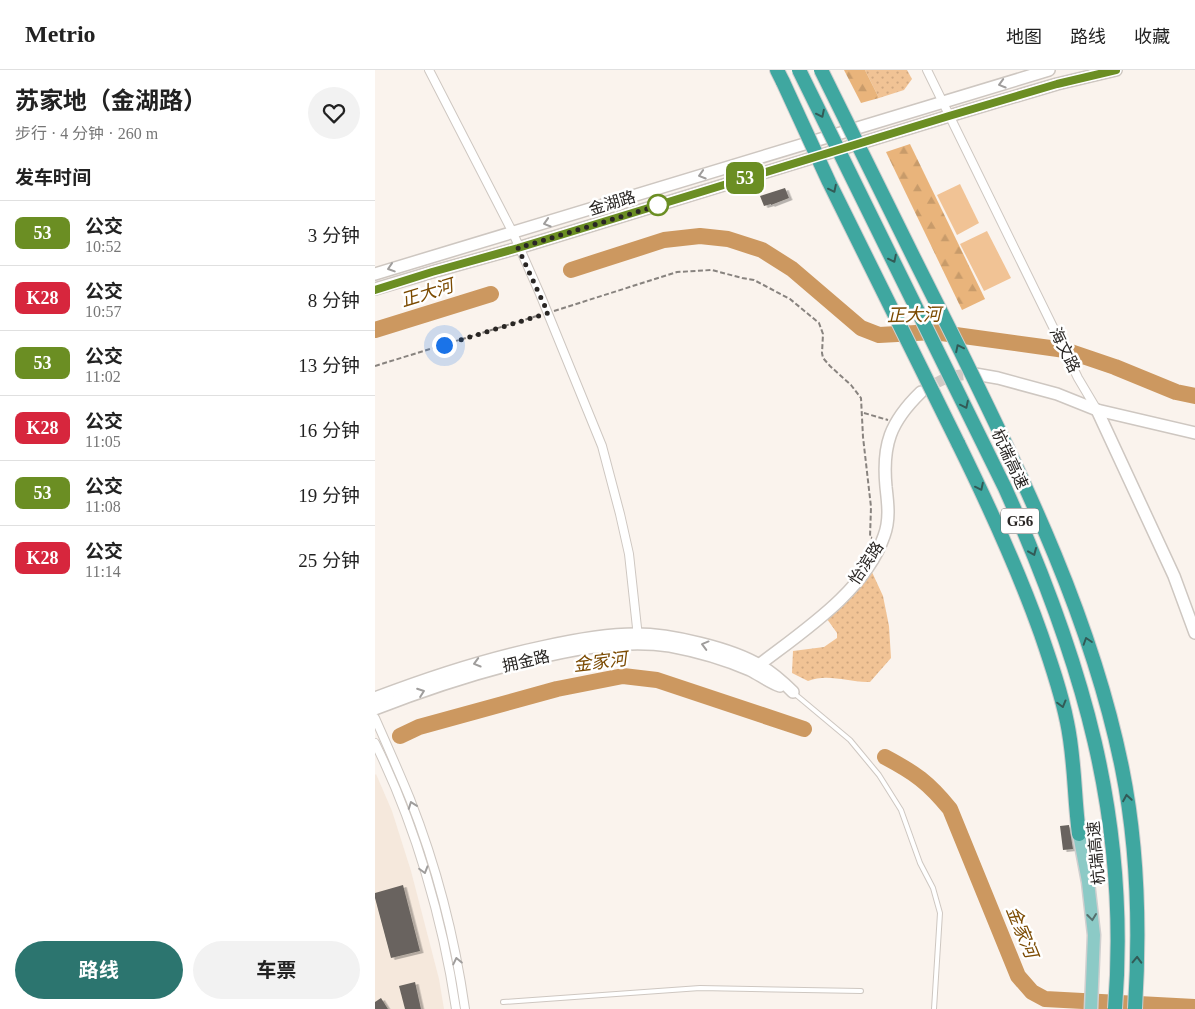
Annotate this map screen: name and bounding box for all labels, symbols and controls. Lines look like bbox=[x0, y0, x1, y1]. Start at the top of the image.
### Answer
text: Metrio bbox=[25, 21, 96, 47]
text: 地图 bbox=[1006, 27, 1042, 47]
text: 路线 bbox=[1070, 27, 1106, 47]
text: 收藏 bbox=[1134, 27, 1170, 47]
one-way arrow bbox=[999, 78, 1007, 88]
button: heart bbox=[308, 87, 360, 139]
text: 苏家地（金湖路） bbox=[15, 88, 207, 114]
one-way arrow bbox=[814, 109, 825, 118]
text: 步行 · 4 分钟 · 260 m bbox=[15, 125, 158, 142]
line badge: 53 bbox=[723, 162, 767, 194]
text: 发车时间 bbox=[15, 167, 91, 188]
text: 53 bbox=[736, 168, 754, 188]
one-way arrow bbox=[699, 169, 707, 179]
one-way arrow bbox=[827, 184, 837, 193]
street label: 金湖路 bbox=[587, 188, 637, 218]
unlabelled marker bbox=[647, 194, 669, 216]
text: 公交 bbox=[85, 216, 123, 237]
one-way arrow bbox=[543, 217, 552, 227]
text: 53 bbox=[34, 223, 52, 243]
text: 3 分钟 bbox=[308, 225, 360, 246]
text: 10:52 bbox=[85, 238, 121, 255]
one-way arrow bbox=[886, 254, 896, 263]
one-way arrow bbox=[387, 263, 396, 273]
water label: 正大河 bbox=[398, 275, 459, 310]
text: 公交 bbox=[85, 281, 123, 302]
text: K28 bbox=[26, 288, 59, 308]
text: 8 分钟 bbox=[308, 290, 360, 311]
text: 10:57 bbox=[85, 303, 121, 320]
water label: 正大河 bbox=[887, 304, 944, 325]
street label: 海文路 bbox=[1047, 325, 1083, 375]
your location bbox=[432, 333, 457, 358]
one-way arrow bbox=[955, 345, 965, 354]
text: 公交 bbox=[85, 346, 123, 367]
text: 53 bbox=[34, 353, 52, 373]
text: 13 分钟 bbox=[298, 355, 360, 376]
text: 11:02 bbox=[85, 368, 121, 385]
one-way arrow bbox=[958, 400, 969, 409]
text: 公交 bbox=[85, 411, 123, 432]
text: K28 bbox=[26, 418, 59, 438]
text: 16 分钟 bbox=[298, 420, 360, 441]
street label: 杭瑞高速 bbox=[989, 426, 1031, 492]
text: 11:05 bbox=[85, 433, 121, 450]
text: 公交 bbox=[85, 476, 123, 497]
one-way arrow bbox=[973, 482, 984, 491]
text: 53 bbox=[34, 483, 52, 503]
text: 19 分钟 bbox=[298, 485, 360, 506]
text: 11:08 bbox=[85, 498, 121, 515]
road number: G56 bbox=[1001, 508, 1039, 534]
street label: 怡滨路 bbox=[846, 538, 886, 588]
text: 公交 bbox=[85, 541, 123, 562]
one-way arrow bbox=[1027, 547, 1038, 556]
text: K28 bbox=[26, 548, 59, 568]
text: 25 分钟 bbox=[298, 550, 360, 571]
text: 11:14 bbox=[85, 563, 121, 580]
one-way arrow bbox=[1083, 637, 1093, 646]
one-way arrow bbox=[702, 640, 710, 650]
street label: 拥金路 bbox=[501, 647, 551, 675]
water label: 金家河 bbox=[572, 648, 631, 675]
one-way arrow bbox=[473, 658, 482, 668]
one-way arrow bbox=[416, 688, 424, 698]
one-way arrow bbox=[1057, 699, 1067, 708]
one-way arrow bbox=[1122, 794, 1133, 802]
one-way arrow bbox=[408, 801, 418, 810]
street label: 杭瑞高速 bbox=[1085, 820, 1107, 886]
one-way arrow bbox=[418, 866, 428, 874]
water label: 金家河 bbox=[1003, 903, 1043, 964]
one-way arrow bbox=[1086, 913, 1097, 921]
button: 路线 bbox=[15, 941, 183, 999]
button: 车票 bbox=[193, 941, 360, 999]
one-way arrow bbox=[1132, 956, 1142, 964]
one-way arrow bbox=[452, 957, 462, 965]

